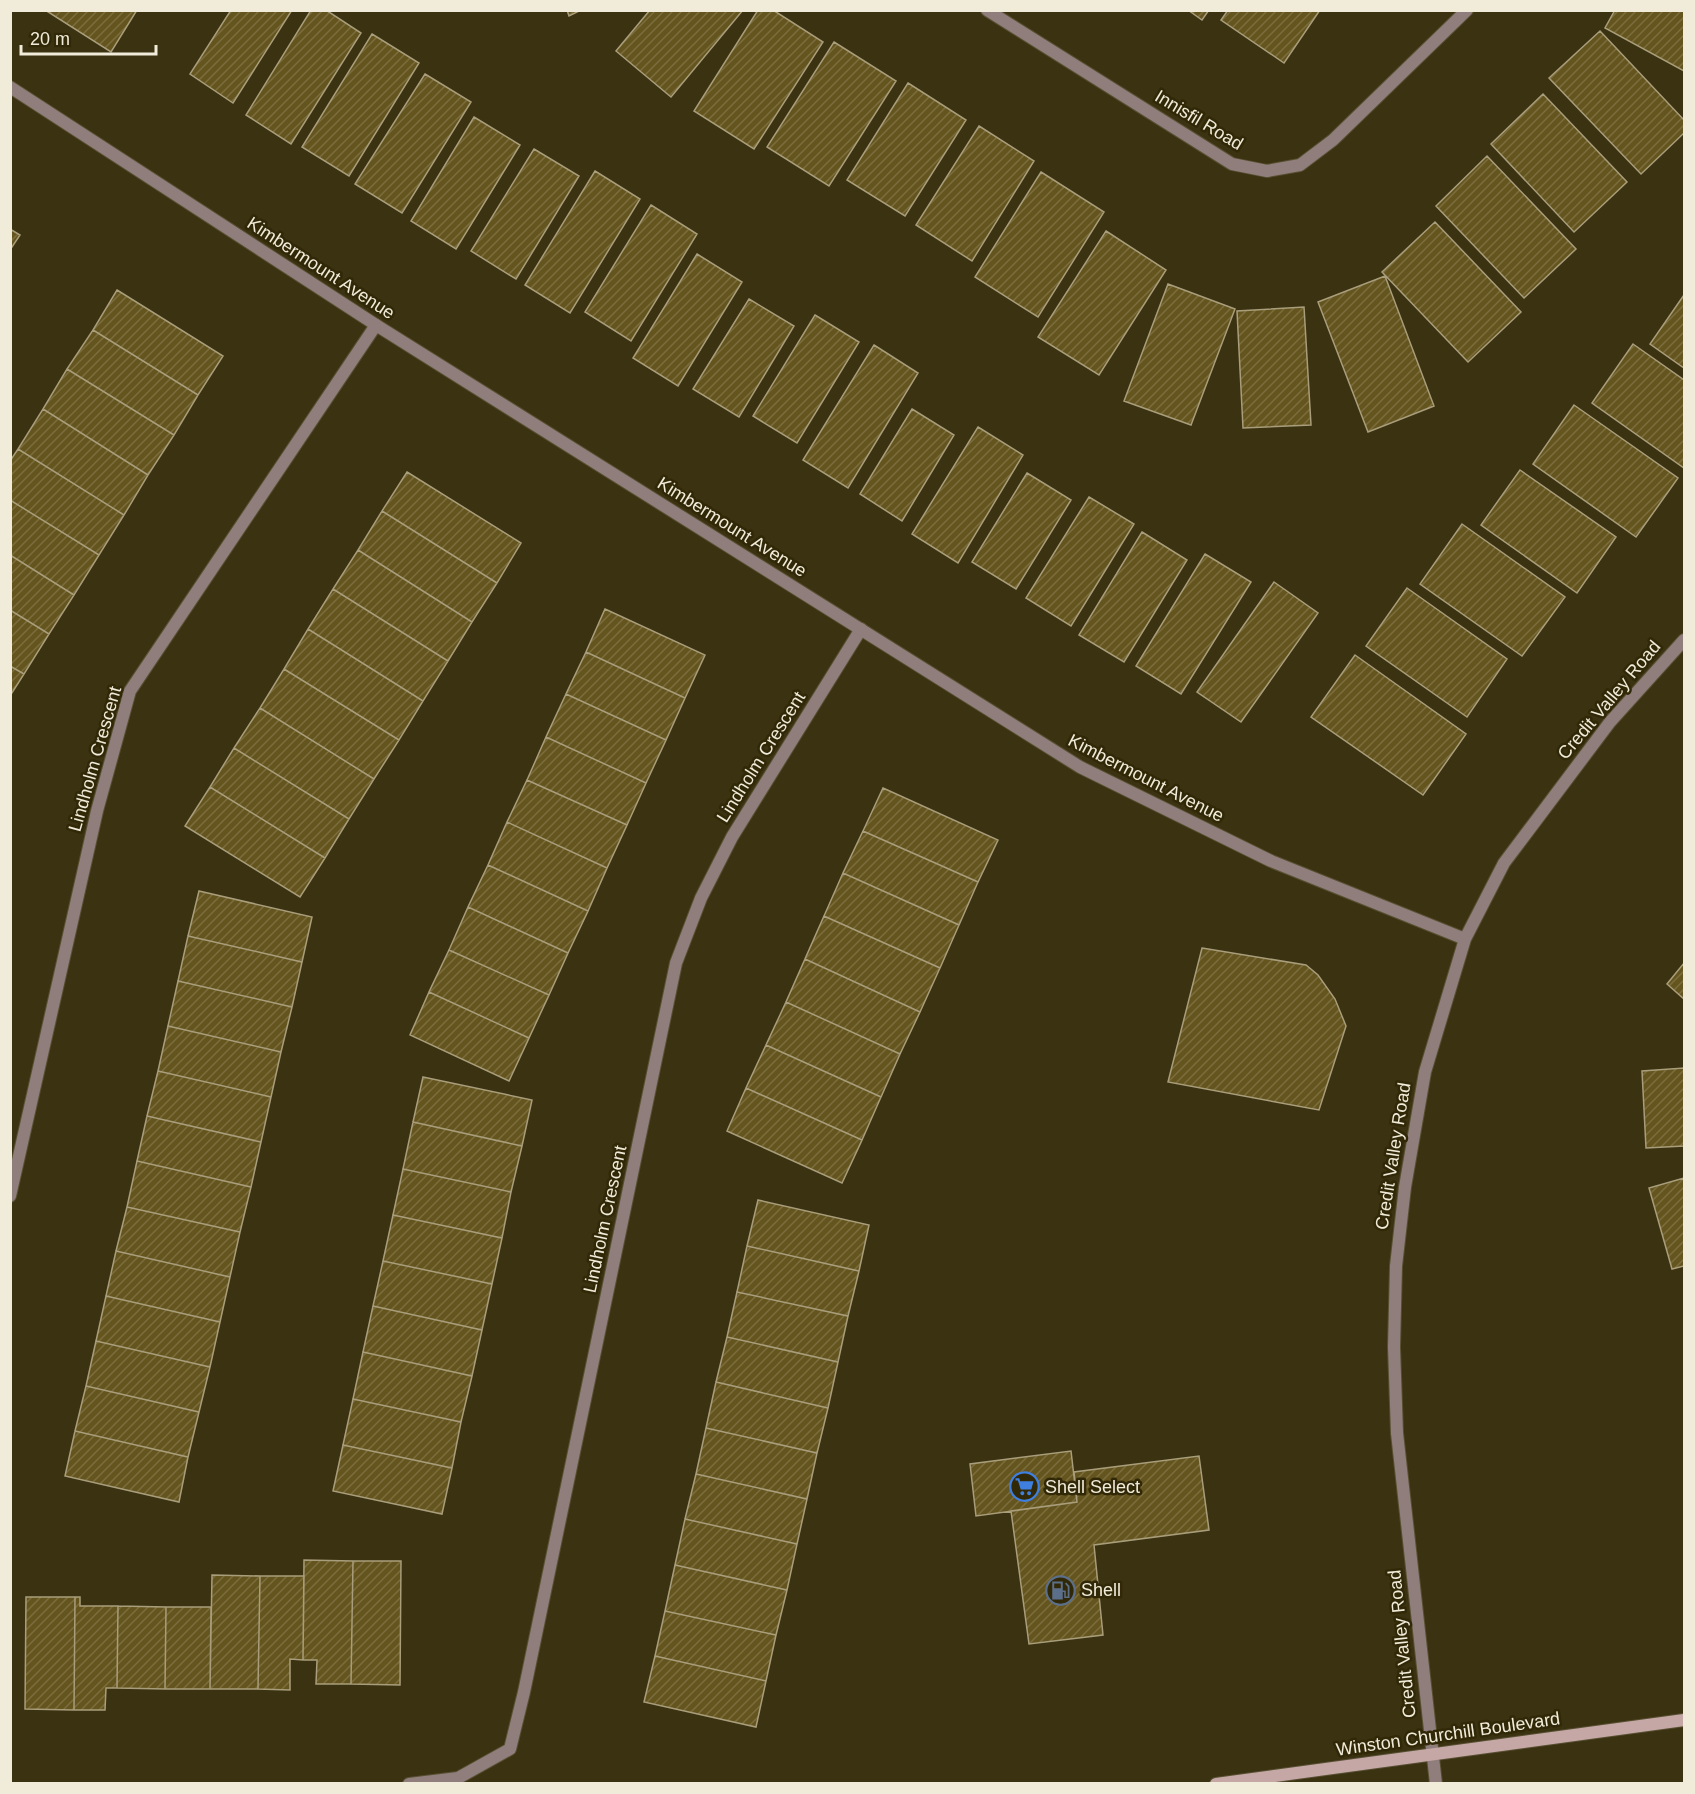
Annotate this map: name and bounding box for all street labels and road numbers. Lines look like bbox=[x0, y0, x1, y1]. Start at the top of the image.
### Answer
street label: Innisfil Road bbox=[1151, 86, 1247, 154]
street label: Kimbermount Avenue bbox=[244, 213, 398, 323]
street label: Kimbermount Avenue bbox=[654, 473, 810, 581]
street label: Credit Valley Road bbox=[1554, 637, 1664, 763]
street label: Lindholm Crescent bbox=[65, 684, 125, 834]
street label: Lindholm Crescent bbox=[713, 688, 809, 826]
street label: Kimbermount Avenue bbox=[1065, 730, 1227, 826]
street label: Credit Valley Road bbox=[1371, 1081, 1415, 1231]
street label: Lindholm Crescent bbox=[580, 1144, 630, 1294]
street label: Credit Valley Road bbox=[1384, 1569, 1420, 1719]
street label: Winston Churchill Boulevard bbox=[1335, 1708, 1561, 1760]

